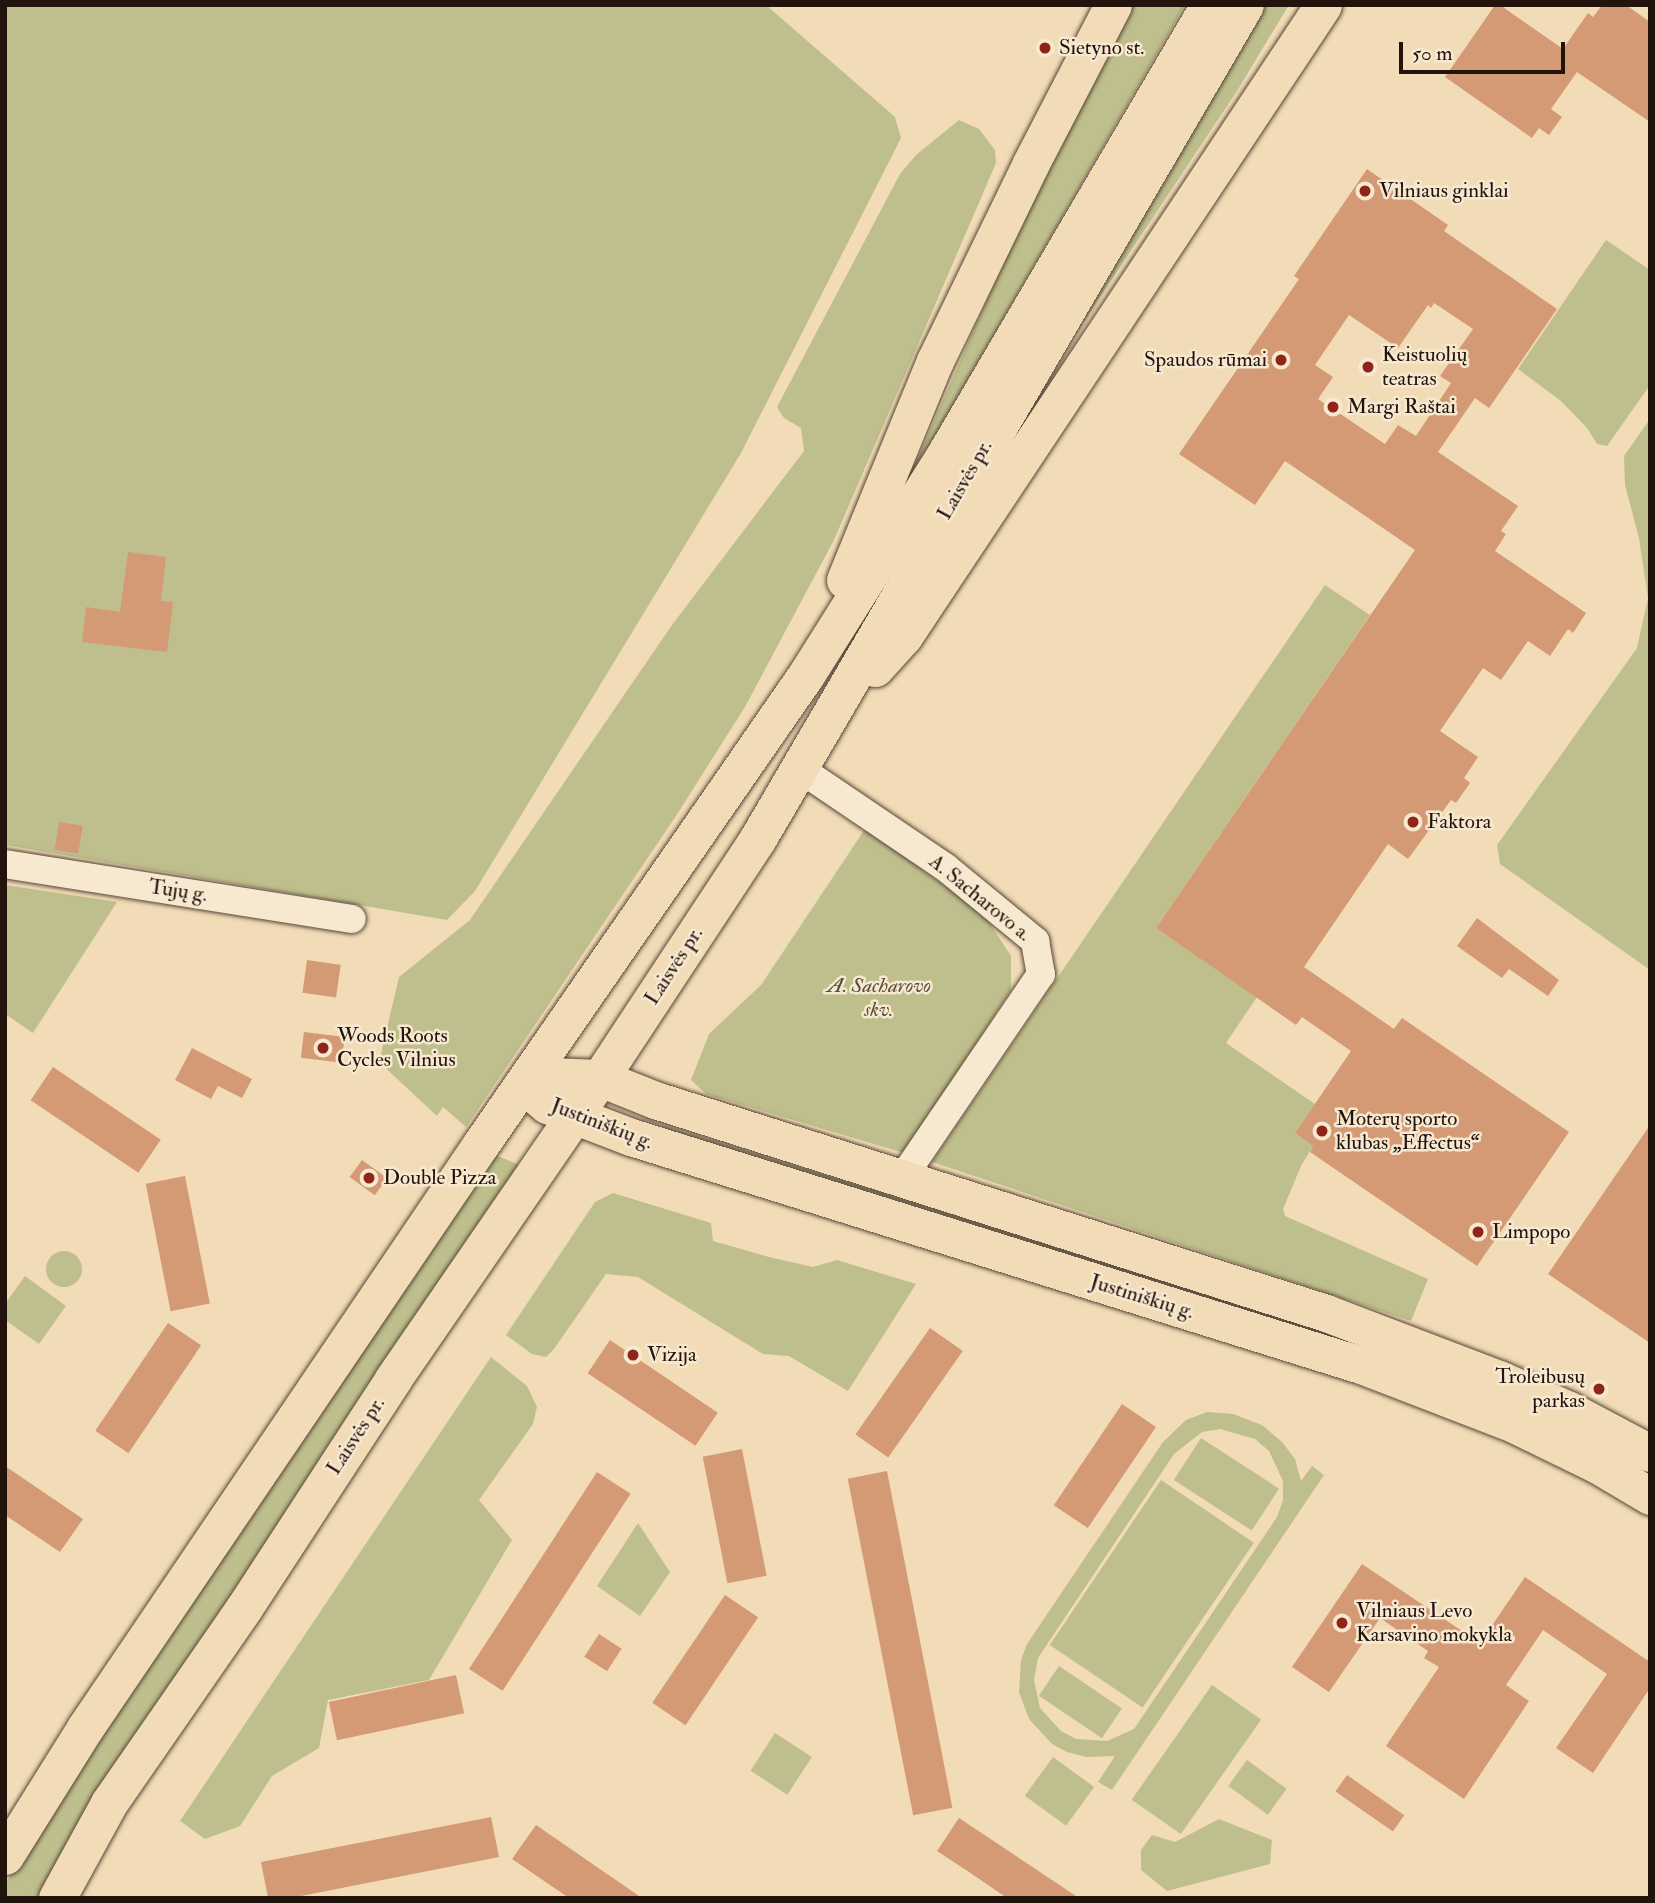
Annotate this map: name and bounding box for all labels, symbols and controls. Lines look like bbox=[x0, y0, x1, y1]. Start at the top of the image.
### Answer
scale bar bbox=[1403, 28, 1569, 72]
place label: Sietyno st. bbox=[1059, 35, 1144, 61]
marker: Sietyno st. bbox=[1037, 40, 1053, 56]
text: 50 m bbox=[1412, 40, 1453, 67]
place label: Vilniaus ginklai bbox=[1379, 178, 1509, 204]
marker: Vilniaus ginklai bbox=[1357, 183, 1373, 199]
place label: Keistuolių teatras bbox=[1382, 342, 1467, 392]
place label: Spaudos rūmai bbox=[1144, 347, 1267, 373]
marker: Spaudos rūmai bbox=[1273, 352, 1289, 368]
marker: Keistuolių teatras bbox=[1360, 359, 1376, 375]
place label: Margi Raštai bbox=[1347, 394, 1456, 420]
marker: Margi Raštai bbox=[1325, 399, 1341, 415]
street label: Laisvės pr. bbox=[932, 436, 998, 524]
place label: Faktora bbox=[1427, 809, 1491, 835]
marker: Faktora bbox=[1405, 814, 1421, 830]
street label: A. Sacharovo a. bbox=[924, 849, 1036, 947]
street label: Tujų g. bbox=[147, 874, 209, 908]
street label: Laisvės pr. bbox=[639, 922, 709, 1010]
park label: A. Sacharovo skv. bbox=[827, 973, 931, 1023]
place label: Woods Roots Cycles Vilnius bbox=[337, 1023, 456, 1073]
marker: Woods Roots Cycles Vilnius bbox=[315, 1040, 331, 1056]
street label: Justiniškių g. bbox=[547, 1093, 657, 1155]
place label: Moterų sporto klubas „Effectus“ bbox=[1336, 1106, 1480, 1156]
marker: Moterų sporto klubas „Effectus“ bbox=[1314, 1123, 1330, 1139]
place label: Double Pizza bbox=[383, 1165, 496, 1191]
marker: Double Pizza bbox=[361, 1170, 377, 1186]
place label: Limpopo bbox=[1492, 1219, 1570, 1245]
marker: Limpopo bbox=[1470, 1224, 1486, 1240]
street label: Justiniškių g. bbox=[1087, 1269, 1197, 1325]
place label: Vizija bbox=[647, 1342, 697, 1368]
marker: Vizija bbox=[625, 1347, 641, 1363]
place label: Troleibusų parkas bbox=[1495, 1364, 1585, 1414]
marker: Troleibusų parkas bbox=[1591, 1381, 1607, 1397]
street label: Laisvės pr. bbox=[321, 1392, 391, 1480]
place label: Vilniaus Levo Karsavino mokykla bbox=[1356, 1598, 1512, 1648]
marker: Vilniaus Levo Karsavino mokykla bbox=[1334, 1615, 1350, 1631]

